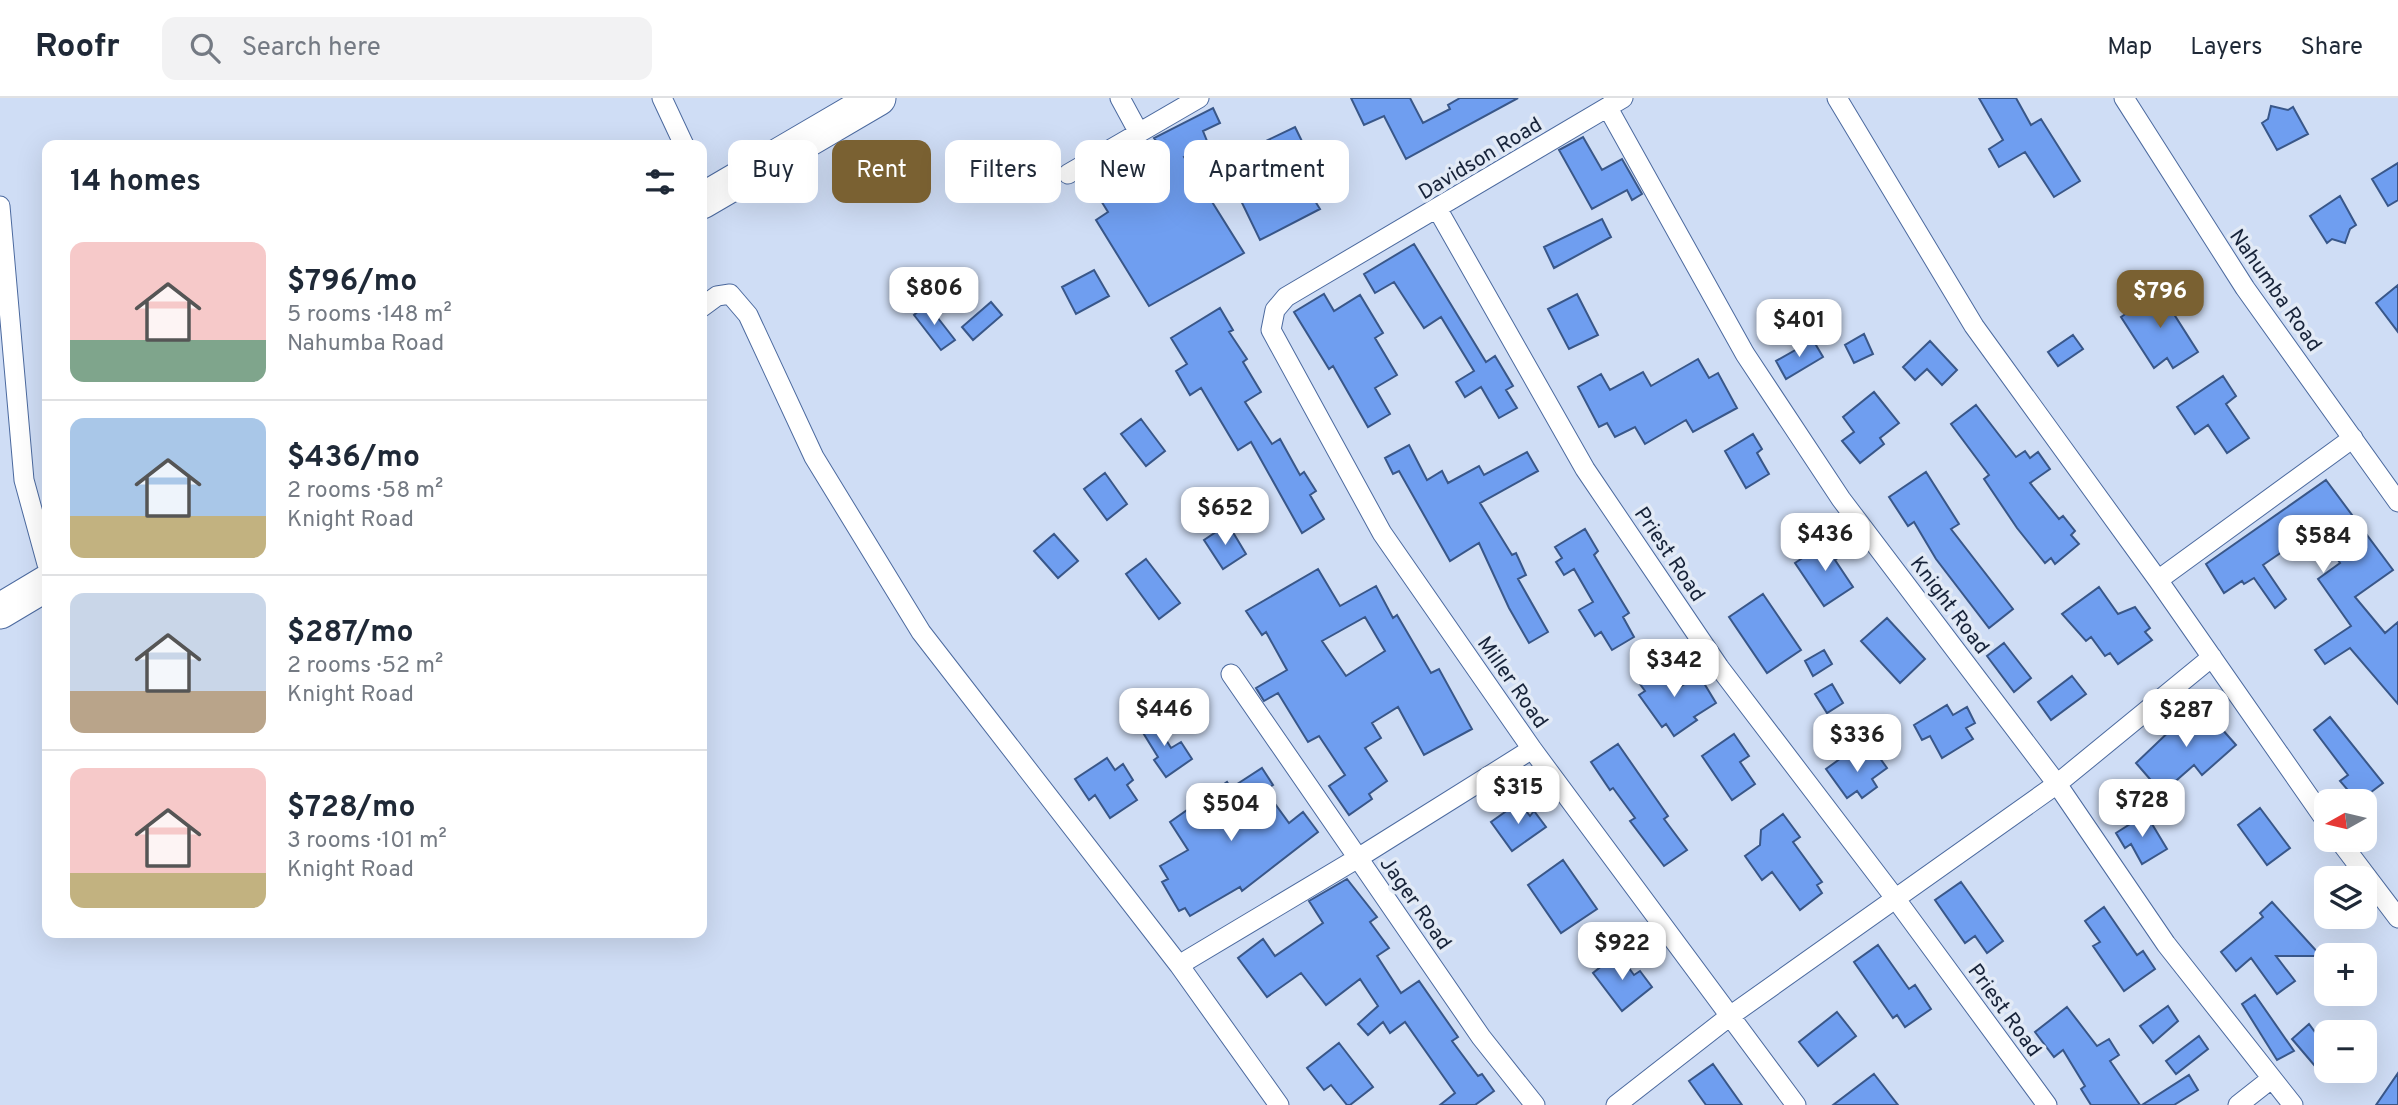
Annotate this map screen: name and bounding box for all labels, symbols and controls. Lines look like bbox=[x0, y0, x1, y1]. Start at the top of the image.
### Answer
search box bbox=[162, 17, 652, 80]
text: Roofr bbox=[35, 27, 120, 69]
icon: search bbox=[186, 29, 224, 67]
text: Search here bbox=[242, 32, 381, 65]
text: Map bbox=[2107, 33, 2152, 63]
text: Layers bbox=[2190, 33, 2262, 63]
text: Share bbox=[2300, 33, 2363, 63]
street label: Davidson Road bbox=[1414, 112, 1547, 207]
chip: Buy bbox=[728, 140, 818, 203]
chip: Rent bbox=[832, 140, 931, 203]
chip: Filters bbox=[945, 140, 1061, 203]
chip: New bbox=[1075, 140, 1170, 203]
chip: Apartment bbox=[1184, 140, 1349, 203]
icon: filters bbox=[641, 163, 679, 201]
text: 14 homes bbox=[70, 164, 201, 201]
street label: Nahumba Road bbox=[2223, 224, 2327, 357]
text: $796/mo bbox=[287, 264, 417, 301]
pin: $806 bbox=[893, 268, 975, 327]
icon: home bbox=[126, 270, 210, 354]
pin: $796 bbox=[2119, 271, 2201, 330]
text: $806 bbox=[905, 275, 963, 304]
text: $796 bbox=[2133, 278, 2187, 307]
pin: $401 bbox=[1758, 300, 1840, 359]
text: 5 rooms · 148 m² bbox=[287, 301, 452, 330]
text: $401 bbox=[1773, 307, 1825, 336]
text: Nahumba Road bbox=[287, 330, 444, 359]
text: $436/mo bbox=[287, 440, 420, 477]
icon: home bbox=[126, 446, 210, 530]
text: 2 rooms · 58 m² bbox=[287, 477, 443, 506]
pin: $652 bbox=[1184, 488, 1266, 547]
text: $652 bbox=[1197, 495, 1253, 524]
street label: Priest Road bbox=[1627, 502, 1710, 608]
text: Knight Road bbox=[287, 506, 414, 535]
pin: $436 bbox=[1784, 514, 1866, 573]
pin: $584 bbox=[2282, 516, 2364, 575]
text: $436 bbox=[1797, 521, 1853, 550]
text: $584 bbox=[2294, 523, 2352, 552]
street label: Knight Road bbox=[1903, 552, 1994, 660]
text: $287/mo bbox=[287, 615, 414, 652]
icon: home bbox=[126, 621, 210, 705]
street label: Miller Road bbox=[1470, 632, 1553, 734]
pin: $342 bbox=[1633, 640, 1715, 699]
text: $342 bbox=[1646, 647, 1702, 676]
text: 2 rooms · 52 m² bbox=[287, 652, 443, 681]
text: Knight Road bbox=[287, 681, 414, 710]
pin: $446 bbox=[1123, 688, 1205, 748]
pin: $287 bbox=[2145, 690, 2227, 749]
text: $446 bbox=[1135, 696, 1193, 725]
text: $287 bbox=[2159, 697, 2213, 726]
pin: $336 bbox=[1816, 714, 1898, 774]
text: $336 bbox=[1829, 722, 1885, 751]
pin: $315 bbox=[1477, 766, 1559, 826]
text: $315 bbox=[1493, 774, 1543, 803]
pin: $728 bbox=[2101, 780, 2183, 839]
pin: $504 bbox=[1190, 784, 1272, 843]
text: $728 bbox=[2115, 787, 2169, 816]
north arrow bbox=[2314, 789, 2376, 852]
map controls bbox=[2314, 789, 2377, 1083]
text: $728/mo bbox=[287, 790, 416, 827]
text: $504 bbox=[1202, 791, 1260, 820]
icon: home bbox=[126, 796, 210, 880]
text: 3 rooms · 101 m² bbox=[287, 827, 447, 856]
street label: Jager Road bbox=[1373, 852, 1457, 956]
text: Knight Road bbox=[287, 856, 414, 885]
button: layers bbox=[2314, 866, 2377, 929]
pin: $922 bbox=[1581, 922, 1663, 982]
text: $922 bbox=[1594, 930, 1650, 959]
button: + bbox=[2314, 943, 2377, 1006]
street label: Priest Road bbox=[1961, 959, 2047, 1063]
button: − bbox=[2314, 1020, 2377, 1083]

